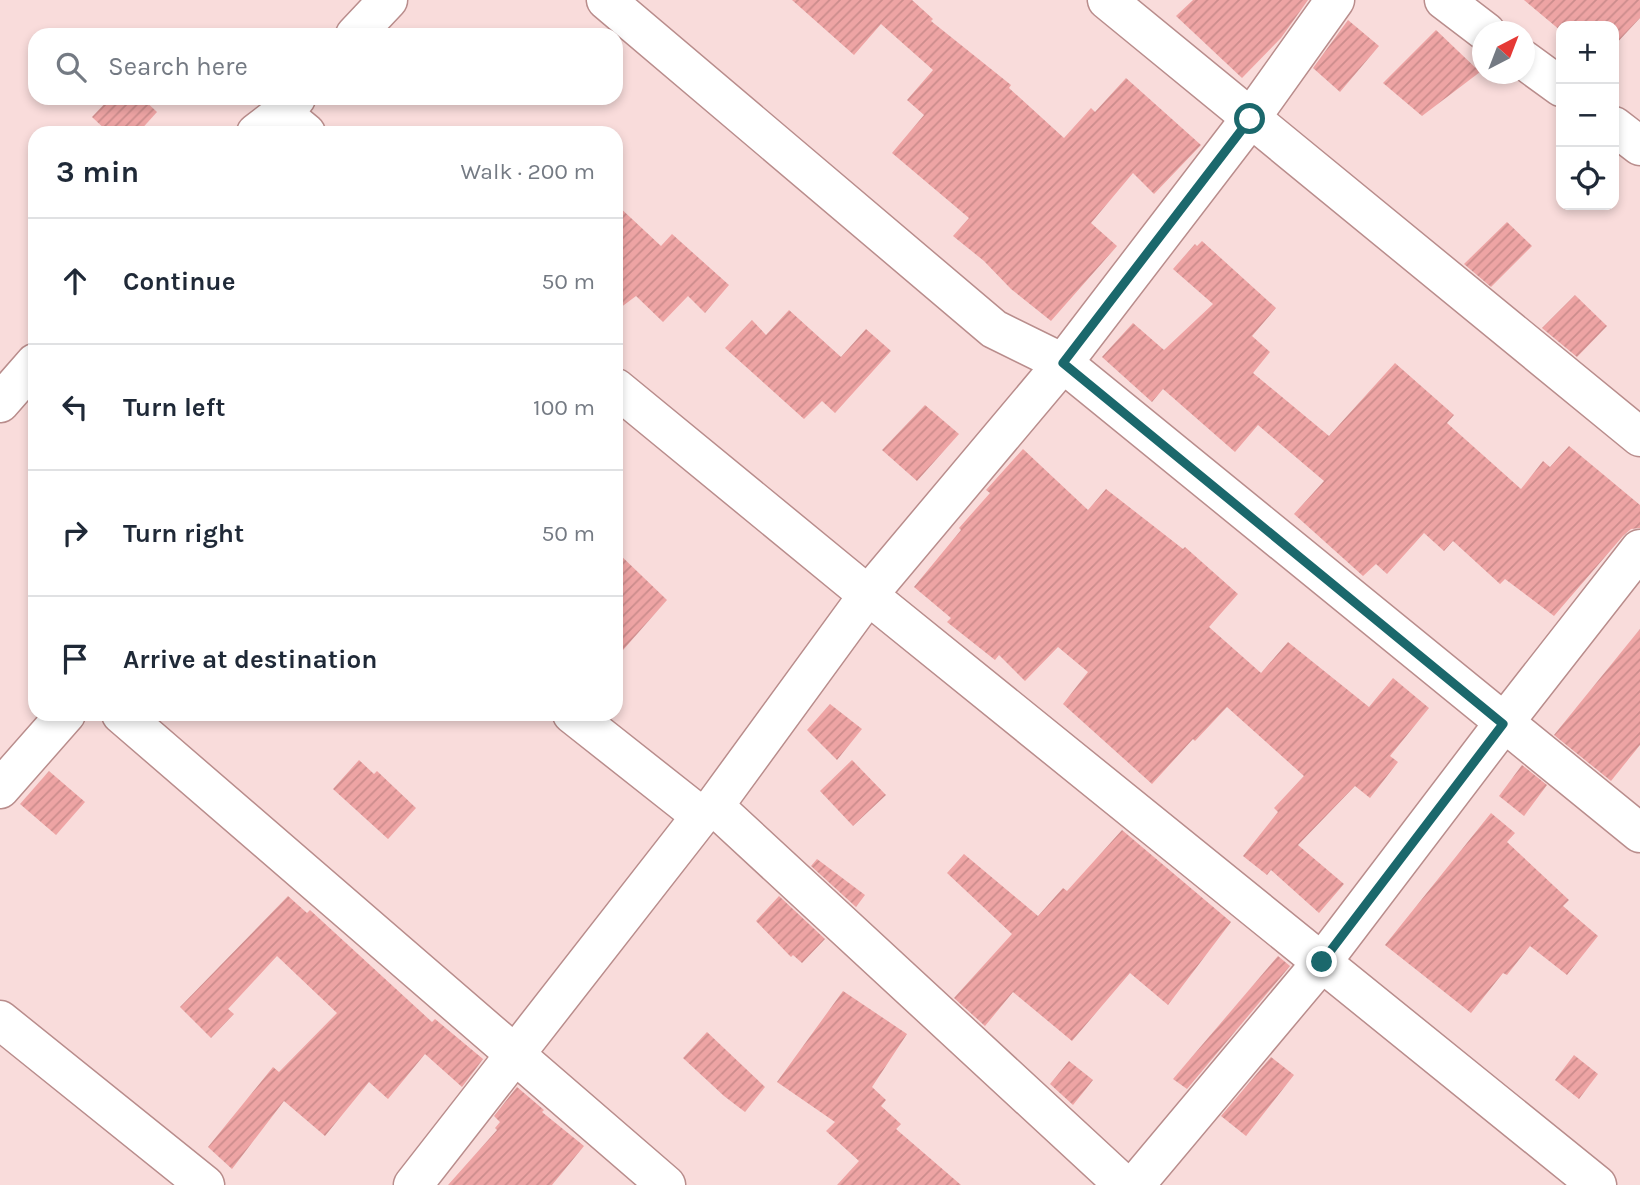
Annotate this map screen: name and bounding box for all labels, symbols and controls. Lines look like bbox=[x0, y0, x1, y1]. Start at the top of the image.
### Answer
north arrow bbox=[1472, 21, 1535, 84]
map controls bbox=[1556, 21, 1619, 210]
button: + bbox=[1556, 21, 1619, 84]
search box bbox=[28, 28, 623, 105]
icon: search bbox=[52, 48, 90, 86]
text: Search here bbox=[108, 51, 248, 82]
button: − bbox=[1556, 84, 1619, 147]
route start bbox=[1234, 103, 1265, 134]
button: locate bbox=[1556, 147, 1619, 210]
text: 3 min bbox=[56, 154, 139, 190]
text: Walk · 200 m bbox=[460, 158, 595, 185]
icon: ahead bbox=[56, 262, 94, 300]
text: Continue bbox=[123, 266, 235, 297]
text: 50 m bbox=[541, 268, 595, 295]
icon: left bbox=[56, 388, 94, 426]
text: Turn left bbox=[123, 392, 225, 423]
text: 100 m bbox=[533, 394, 595, 421]
icon: right bbox=[56, 514, 94, 552]
text: Turn right bbox=[123, 518, 244, 549]
text: 50 m bbox=[541, 520, 595, 547]
icon: arrive bbox=[56, 640, 94, 678]
text: Arrive at destination bbox=[123, 644, 377, 675]
route end bbox=[1306, 946, 1337, 977]

